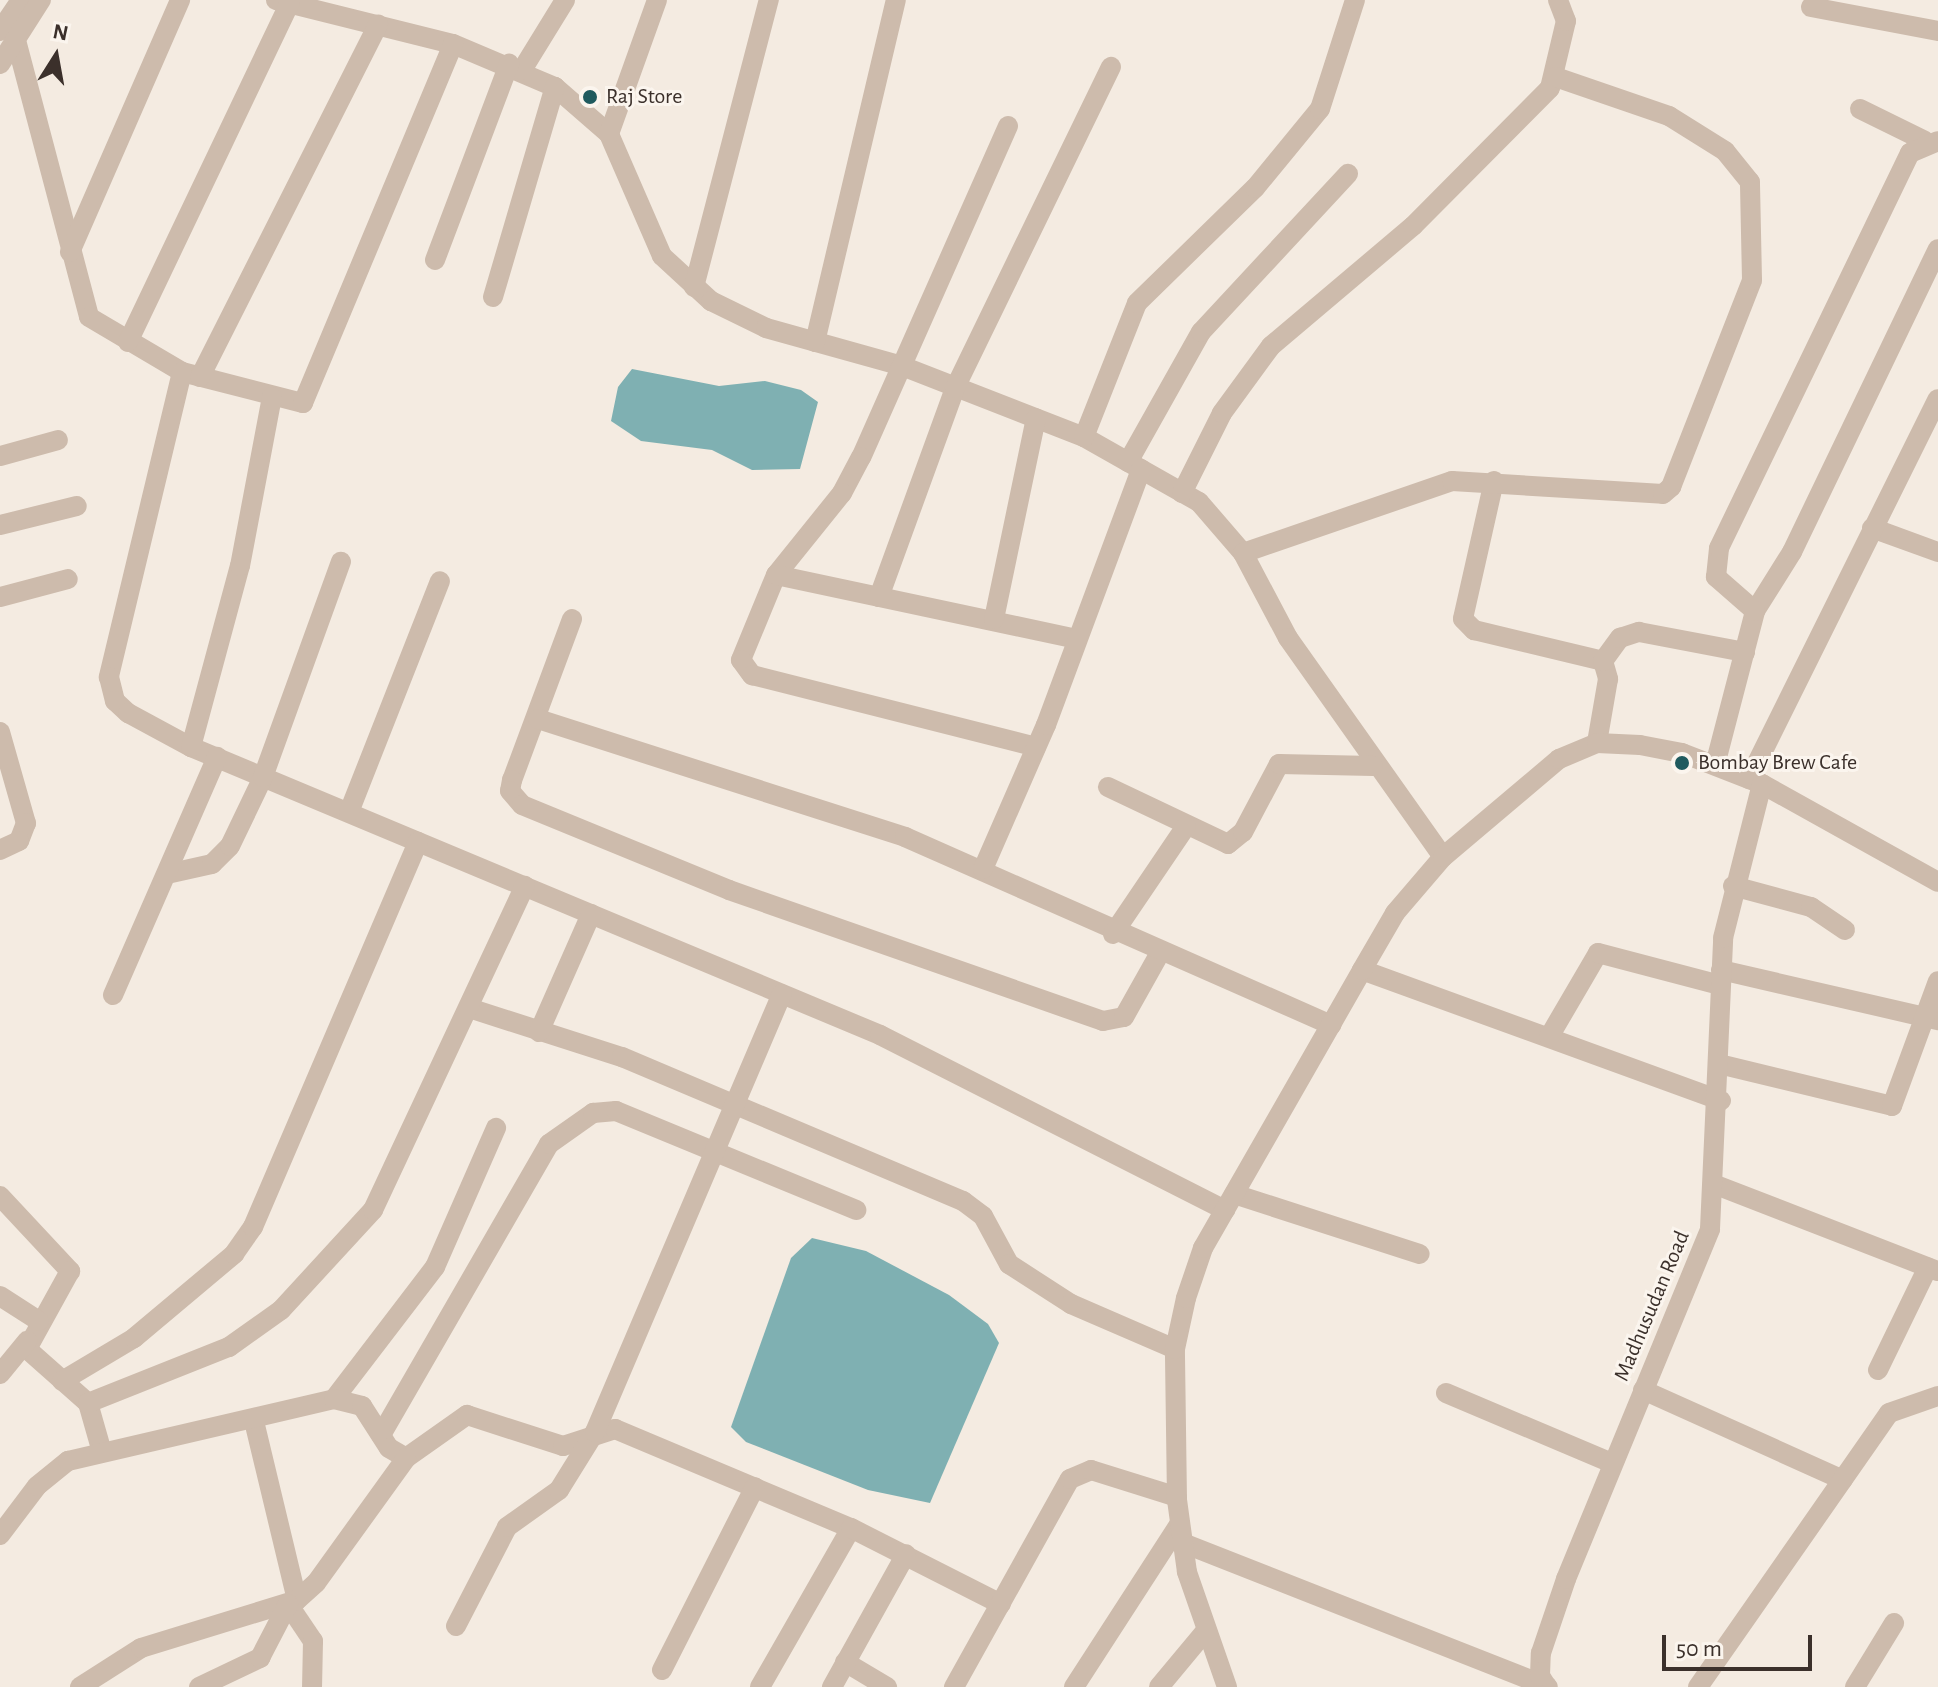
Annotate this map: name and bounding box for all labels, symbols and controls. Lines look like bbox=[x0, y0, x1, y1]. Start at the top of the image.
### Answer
north arrow bbox=[16, 16, 96, 96]
text: N bbox=[51, 20, 70, 45]
place label: Raj Store bbox=[606, 84, 682, 110]
marker: Raj Store bbox=[581, 88, 599, 106]
place label: Bombay Brew Cafe bbox=[1698, 750, 1857, 776]
marker: Bombay Brew Cafe bbox=[1673, 754, 1691, 772]
street label: Madhusudan Road bbox=[1608, 1227, 1696, 1385]
scale bar bbox=[1666, 1619, 1816, 1669]
text: 50 m bbox=[1676, 1637, 1722, 1661]

